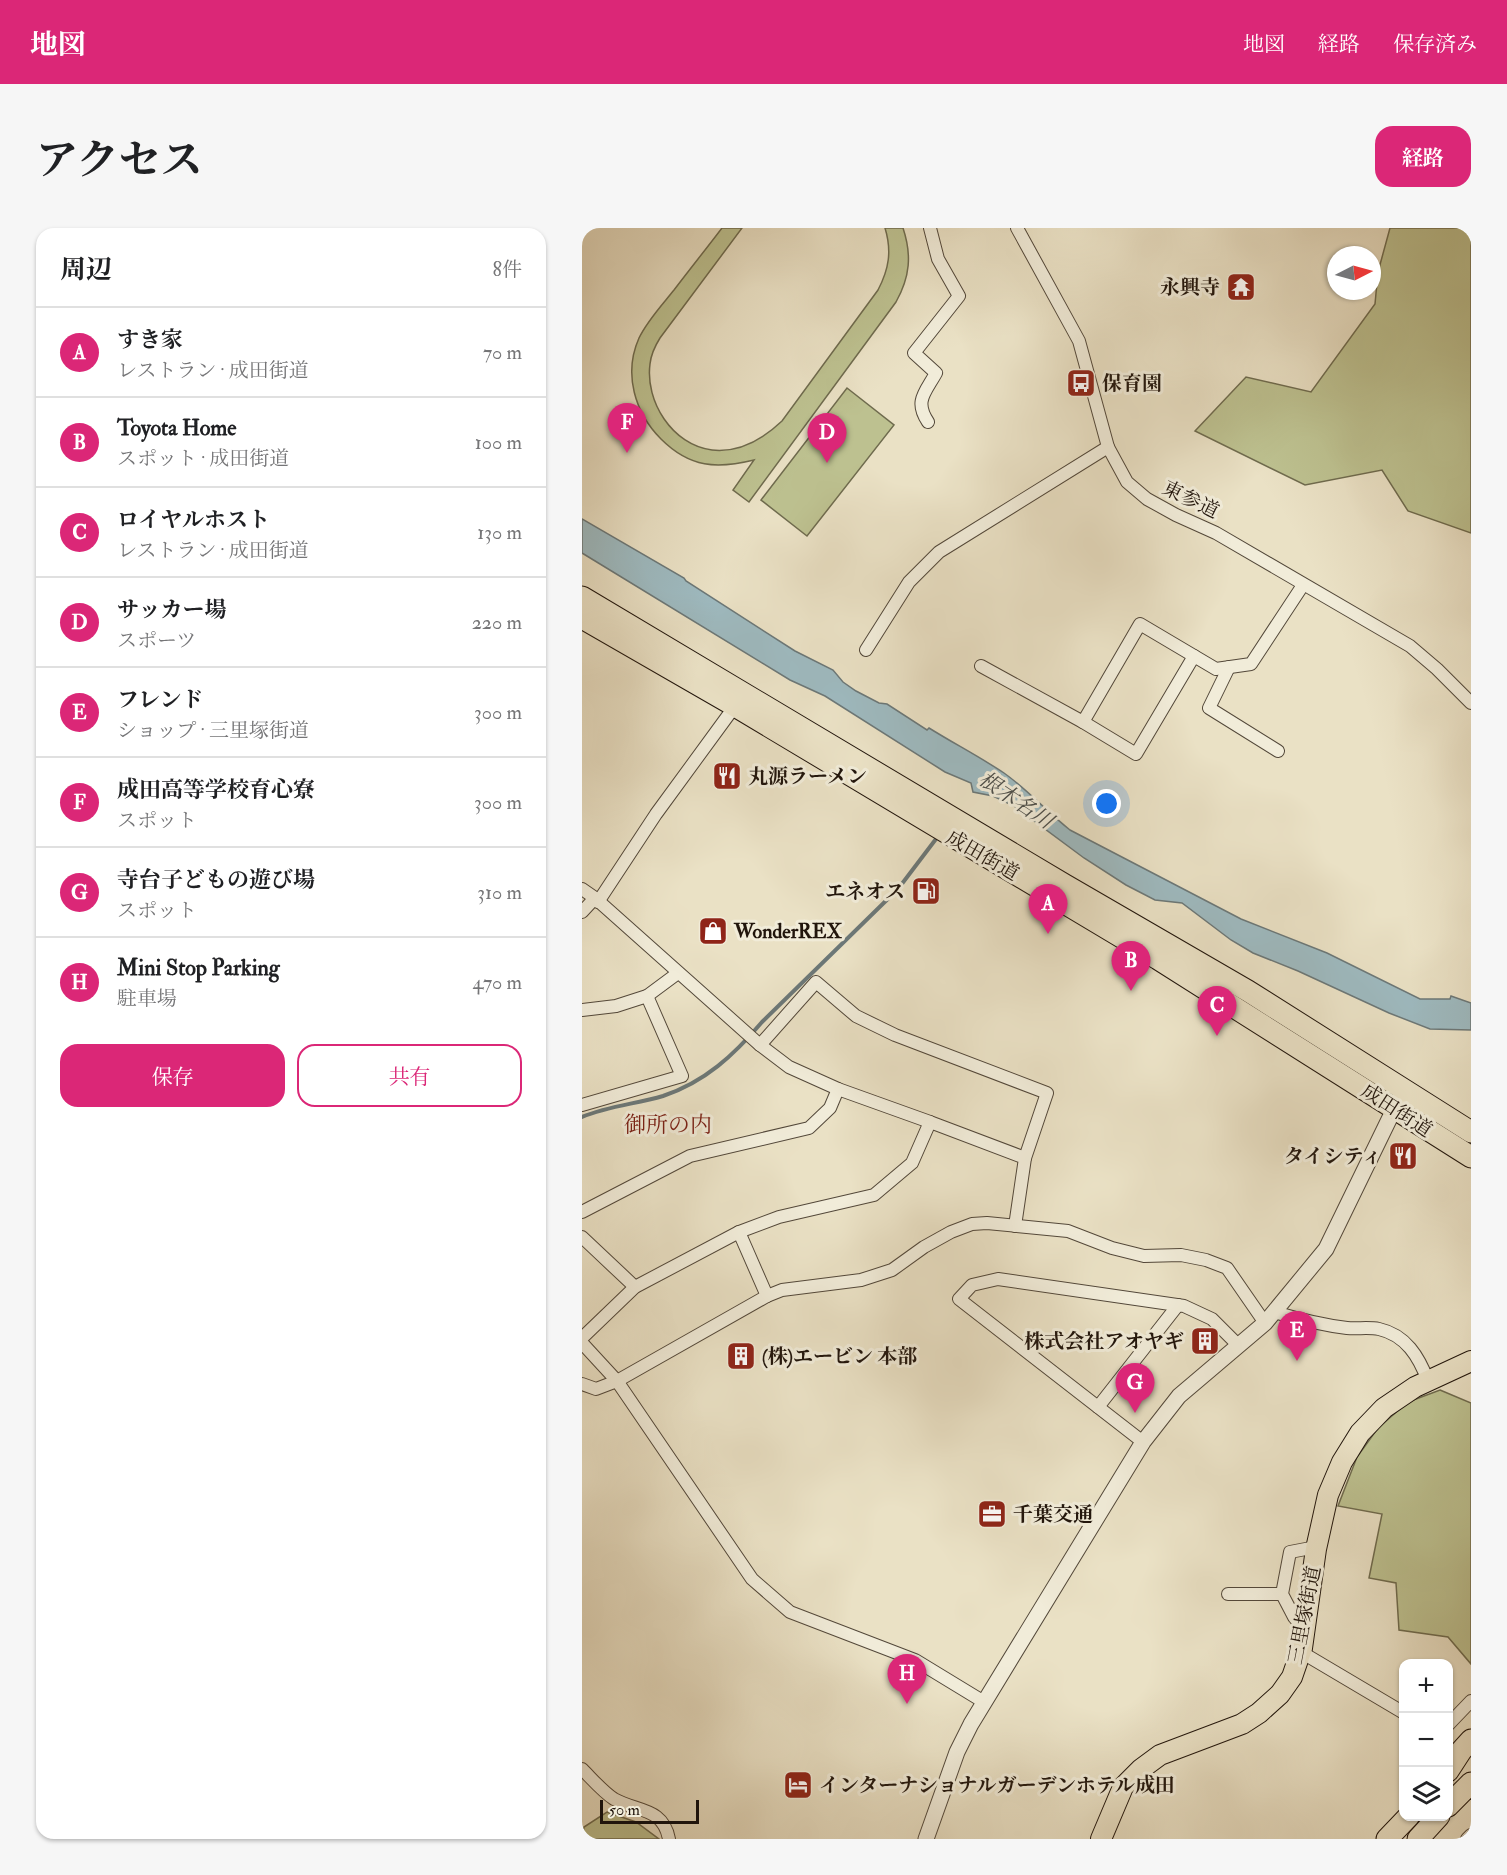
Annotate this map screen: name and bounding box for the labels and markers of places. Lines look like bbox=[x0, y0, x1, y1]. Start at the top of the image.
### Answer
temple icon: 永興寺 bbox=[1225, 271, 1257, 303]
place label: 永興寺 bbox=[1160, 275, 1220, 300]
bus stop icon: 保育園 bbox=[1065, 367, 1097, 399]
place label: 保育園 bbox=[1102, 371, 1162, 396]
pin: F bbox=[608, 404, 646, 453]
pin: D bbox=[808, 414, 846, 463]
restaurant icon: 丸源ラーメン bbox=[711, 760, 743, 792]
place label: 丸源ラーメン bbox=[748, 764, 867, 789]
fuel station icon: エネオス bbox=[910, 875, 942, 907]
place label: エネオス bbox=[825, 879, 905, 904]
pin: A bbox=[1028, 884, 1068, 934]
shop icon: WonderREX bbox=[697, 915, 729, 947]
place label: WonderREX bbox=[733, 919, 842, 944]
pin: B bbox=[1112, 942, 1150, 991]
pin: C bbox=[1198, 986, 1236, 1036]
restaurant icon: タイシティ bbox=[1387, 1140, 1419, 1172]
place label: タイシティ bbox=[1284, 1144, 1382, 1169]
pin: E bbox=[1278, 1312, 1316, 1361]
building icon: 株式会社アオヤギ bbox=[1189, 1325, 1221, 1357]
place label: 株式会社アオヤギ bbox=[1024, 1329, 1184, 1354]
building icon: (株)エービン 本部 bbox=[725, 1340, 757, 1372]
place label: (株)エービン 本部 bbox=[762, 1344, 917, 1369]
pin: G bbox=[1116, 1364, 1154, 1413]
office icon: 千葉交通 bbox=[976, 1498, 1008, 1530]
place label: 千葉交通 bbox=[1013, 1502, 1093, 1527]
pin: H bbox=[888, 1654, 926, 1704]
hotel icon: インターナショナルガーデンホテル成田 bbox=[782, 1769, 814, 1801]
place label: インターナショナルガーデンホテル成田 bbox=[819, 1773, 1175, 1798]

